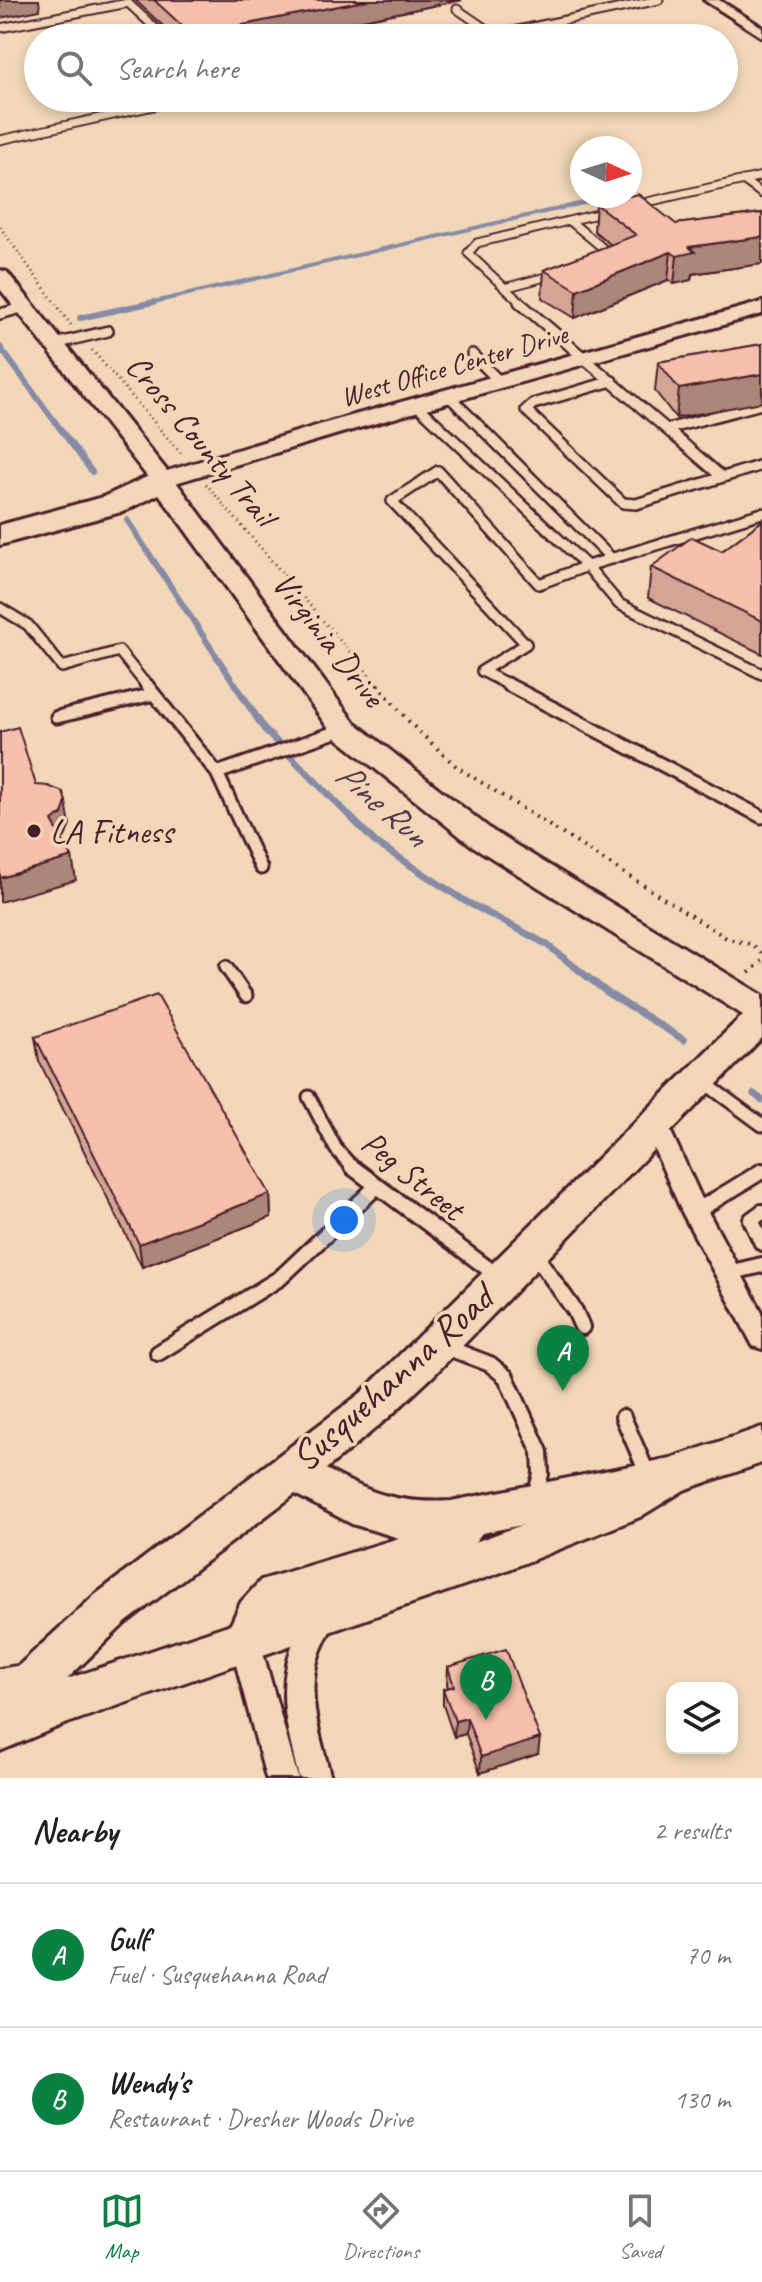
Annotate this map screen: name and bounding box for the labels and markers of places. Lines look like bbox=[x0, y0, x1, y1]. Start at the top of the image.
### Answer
place label: LA Fitness bbox=[50, 810, 176, 853]
marker: LA Fitness bbox=[25, 822, 43, 840]
pin: A bbox=[537, 1325, 589, 1391]
pin: B bbox=[460, 1654, 512, 1720]

